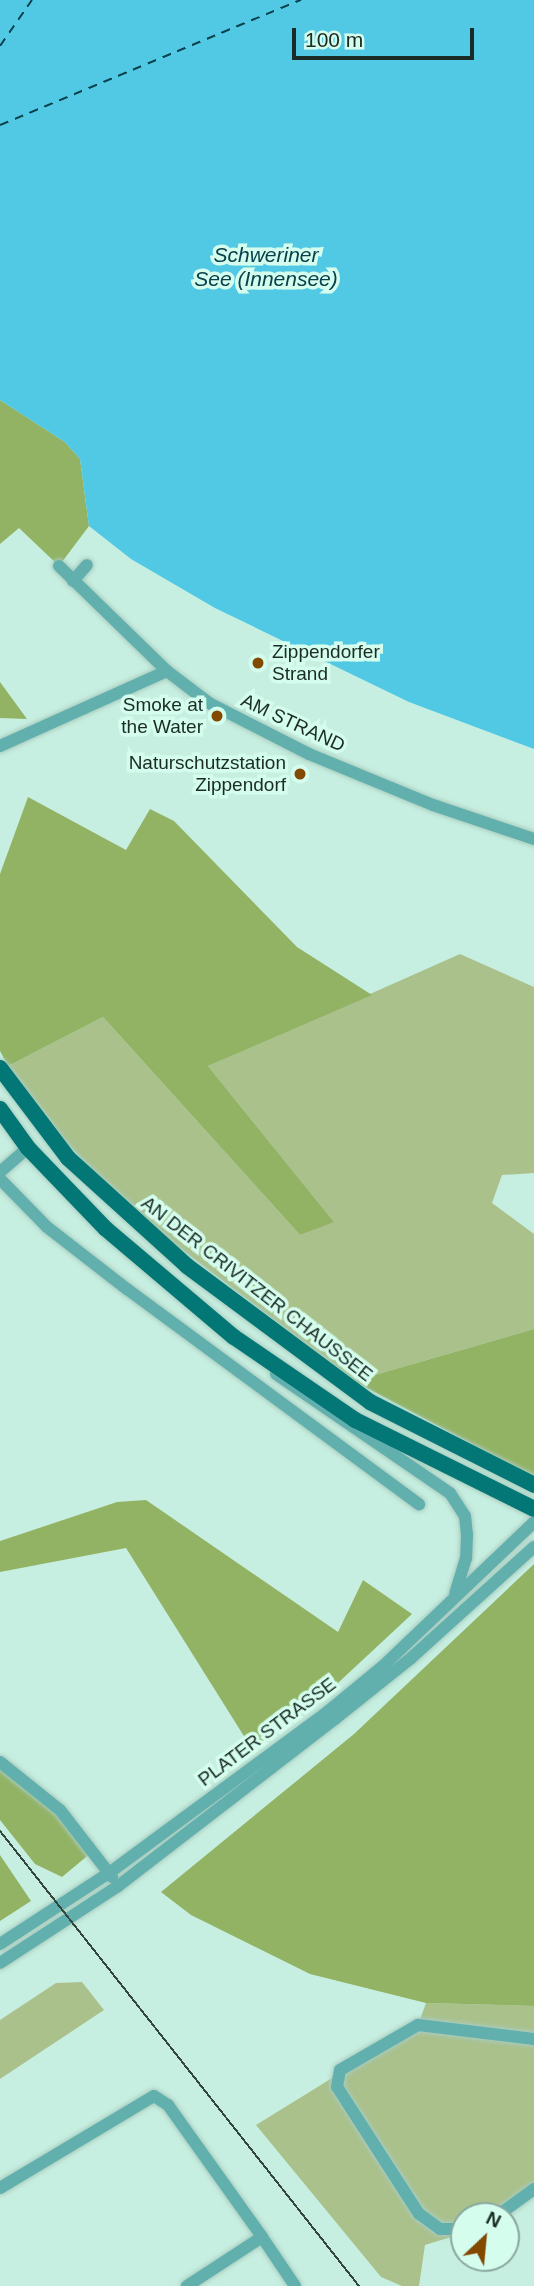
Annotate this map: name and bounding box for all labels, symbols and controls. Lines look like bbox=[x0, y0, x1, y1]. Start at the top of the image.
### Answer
scale bar bbox=[296, 14, 478, 58]
text: 100 m bbox=[305, 28, 363, 51]
water label: Schweriner See (Innensee) bbox=[194, 242, 338, 292]
place label: Zippendorfer Strand bbox=[272, 641, 380, 685]
marker: Zippendorfer Strand bbox=[250, 655, 266, 671]
street label: AM STRAND bbox=[237, 689, 349, 757]
place label: Smoke at the Water bbox=[121, 694, 203, 738]
marker: Smoke at the Water bbox=[209, 708, 225, 724]
place label: Naturschutzstation Zippendorf bbox=[129, 752, 286, 796]
marker: Naturschutzstation Zippendorf bbox=[292, 766, 308, 782]
street label: AN DER CRIVITZER CHAUSSEE bbox=[137, 1192, 377, 1386]
street label: PLATER STRASSE bbox=[194, 1673, 340, 1791]
north arrow bbox=[450, 2202, 520, 2272]
text: N bbox=[483, 2207, 504, 2232]

